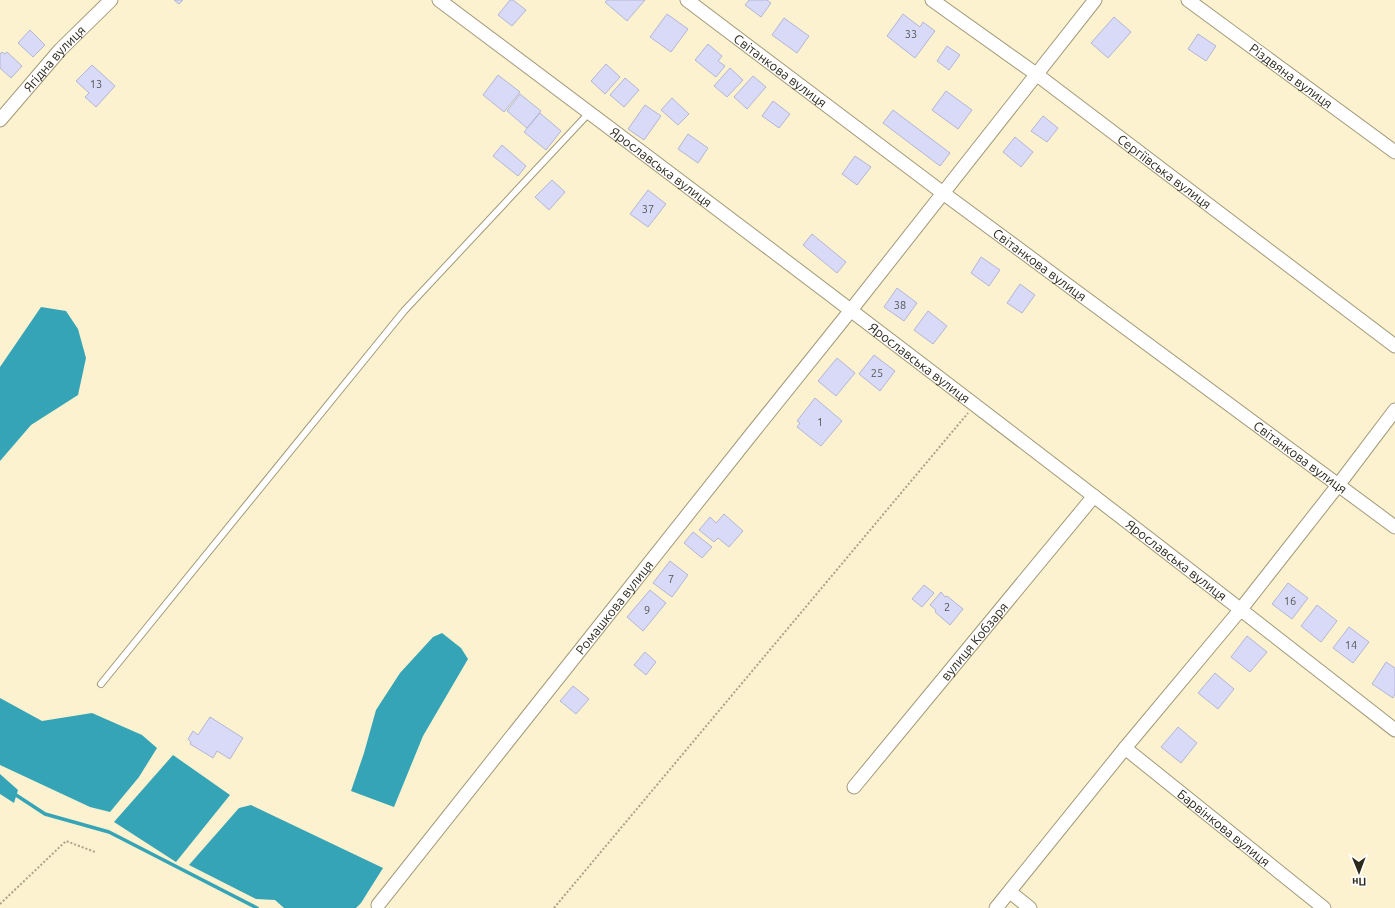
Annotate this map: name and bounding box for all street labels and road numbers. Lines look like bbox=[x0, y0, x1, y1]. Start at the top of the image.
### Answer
street label: Ягідна вулиця bbox=[21, 23, 88, 94]
street label: Світанкова вулиця bbox=[731, 31, 830, 110]
street label: Різдвяна вулиця bbox=[1247, 41, 1335, 111]
street label: Ярославська вулиця bbox=[608, 124, 715, 210]
street label: Сергіївська вулиця bbox=[1115, 132, 1214, 211]
street label: Світанкова вулиця bbox=[990, 226, 1089, 304]
street label: Ярославська вулиця bbox=[866, 320, 973, 406]
street label: Світанкова вулиця bbox=[1251, 418, 1350, 496]
street label: Ярославська вулиця bbox=[1123, 517, 1230, 603]
street label: Ромашкова вулиця bbox=[573, 558, 656, 657]
street label: вулиця Кобзаря bbox=[938, 599, 1010, 683]
street label: Барвінкова вулиця bbox=[1175, 786, 1273, 869]

